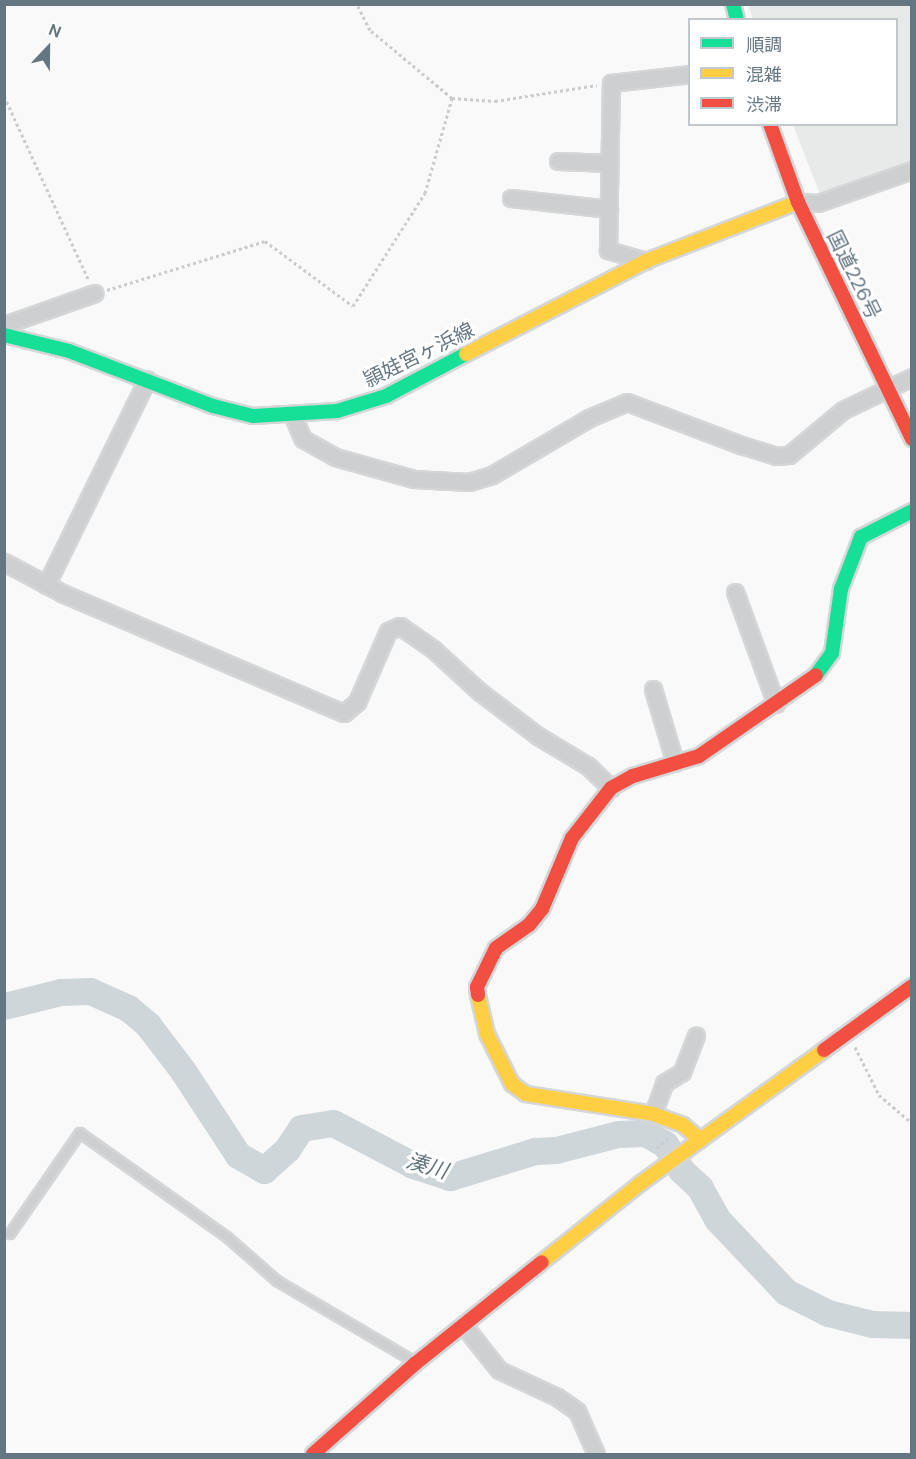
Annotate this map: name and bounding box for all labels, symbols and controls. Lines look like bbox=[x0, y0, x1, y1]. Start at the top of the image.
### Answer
north arrow bbox=[18, 18, 78, 78]
legend bbox=[688, 18, 898, 126]
text: N bbox=[46, 19, 64, 43]
text: 順調 bbox=[746, 33, 782, 57]
text: 混雑 bbox=[746, 63, 782, 87]
text: 渋滞 bbox=[746, 93, 782, 117]
street label: 国道226号 bbox=[822, 227, 886, 323]
street label: 頴娃宮ヶ浜線 bbox=[360, 318, 478, 392]
water label: 湊川 bbox=[403, 1148, 451, 1184]

